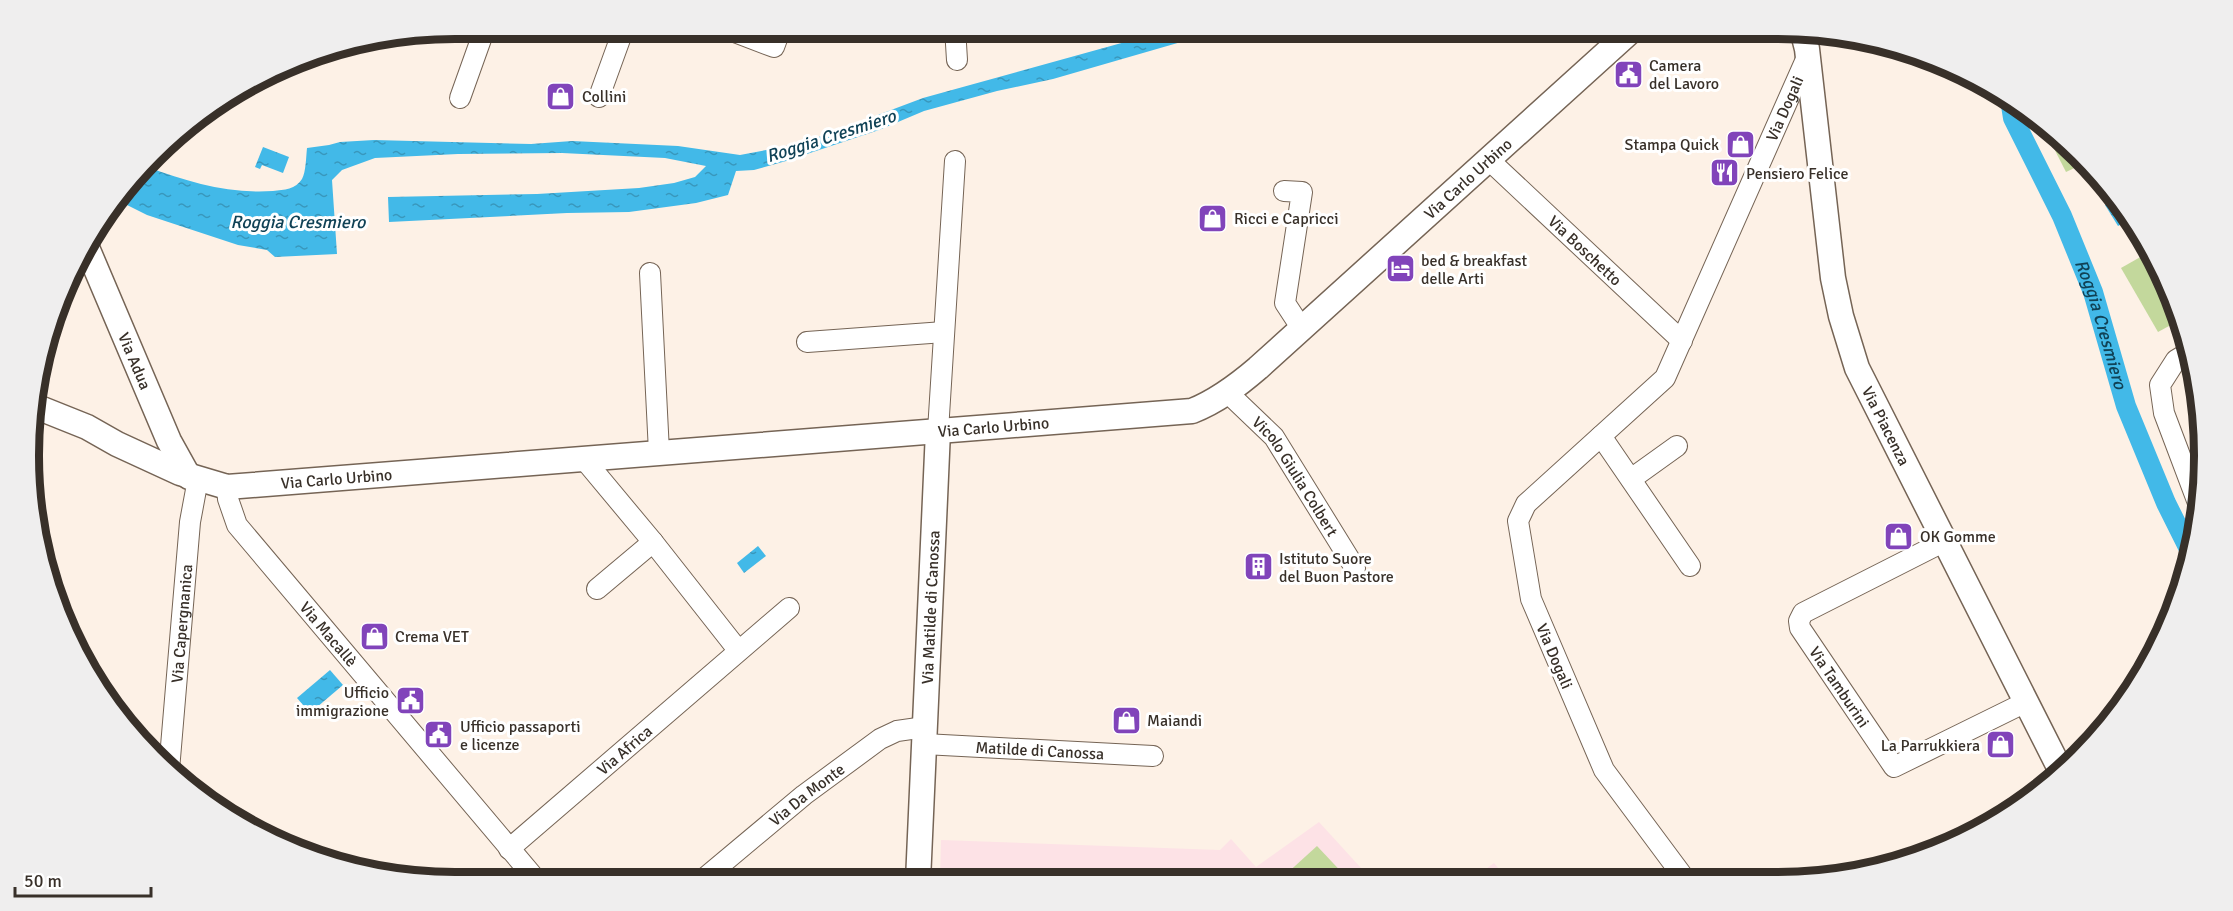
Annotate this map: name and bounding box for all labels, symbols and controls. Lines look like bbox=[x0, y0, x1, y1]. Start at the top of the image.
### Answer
place label: Camera del Lavoro bbox=[1649, 56, 1719, 94]
public building icon: Camera del Lavoro bbox=[1612, 58, 1644, 90]
street label: Via Dogali bbox=[1762, 73, 1808, 145]
shop icon: Collini bbox=[545, 80, 577, 112]
place label: Collini bbox=[582, 87, 626, 107]
water label: Roggia Cresmiero bbox=[764, 104, 900, 167]
shop icon: Stampa Quick bbox=[1724, 128, 1756, 160]
street label: Via Carlo Urbino bbox=[1420, 134, 1517, 224]
place label: Stampa Quick bbox=[1625, 135, 1719, 155]
restaurant icon: Pensiero Felice bbox=[1709, 157, 1741, 189]
place label: Pensiero Felice bbox=[1746, 164, 1848, 184]
shop icon: Ricci e Capricci bbox=[1197, 202, 1229, 234]
place label: Ricci e Capricci bbox=[1234, 209, 1339, 229]
water label: Roggia Cresmiero bbox=[231, 211, 367, 233]
street label: Via Boschetto bbox=[1544, 212, 1626, 290]
place label: bed & breakfast delle Arti bbox=[1421, 251, 1528, 289]
hotel icon: bed & breakfast delle Arti bbox=[1384, 253, 1416, 285]
water label: Roggia Cresmiero bbox=[2070, 256, 2132, 393]
street label: Via Adua bbox=[113, 330, 155, 393]
street label: Via Piacenza bbox=[1857, 383, 1914, 469]
street label: Via Carlo Urbino bbox=[937, 413, 1050, 442]
street label: Vicolo Giulia Colbert bbox=[1248, 413, 1342, 541]
street label: Via Carlo Urbino bbox=[280, 465, 393, 494]
shop icon: OK Gomme bbox=[1883, 520, 1915, 552]
place label: OK Gomme bbox=[1920, 527, 1996, 547]
street label: Via Matilde di Canossa bbox=[918, 530, 945, 685]
place label: Istituto Suore del Buon Pastore bbox=[1279, 549, 1394, 587]
building icon: Istituto Suore del Buon Pastore bbox=[1242, 551, 1274, 583]
street label: Via Capergnanica bbox=[167, 563, 197, 684]
street label: Via Macallè bbox=[295, 598, 361, 671]
shop icon: Crema VET bbox=[358, 620, 390, 652]
street label: Via Dogali bbox=[1531, 621, 1577, 692]
place label: Crema VET bbox=[395, 627, 469, 647]
street label: Via Tamburini bbox=[1804, 643, 1873, 732]
place label: Ufficio immigrazione bbox=[296, 683, 389, 721]
public building icon: Ufficio immigrazione bbox=[394, 685, 426, 717]
shop icon: Maiandi bbox=[1110, 704, 1142, 736]
place label: Maiandi bbox=[1147, 711, 1202, 731]
place label: Ufficio passaporti e licenze bbox=[460, 717, 581, 755]
public building icon: Ufficio passaporti e licenze bbox=[423, 719, 455, 751]
street label: Via Africa bbox=[593, 721, 657, 780]
shop icon: La Parrukkiera bbox=[1985, 729, 2017, 761]
place label: La Parrukkiera bbox=[1881, 736, 1980, 756]
street label: Matilde di Canossa bbox=[975, 738, 1105, 764]
street label: Via Da Monte bbox=[765, 759, 849, 831]
scale bar bbox=[15, 860, 152, 898]
text: 50 m bbox=[24, 870, 62, 892]

